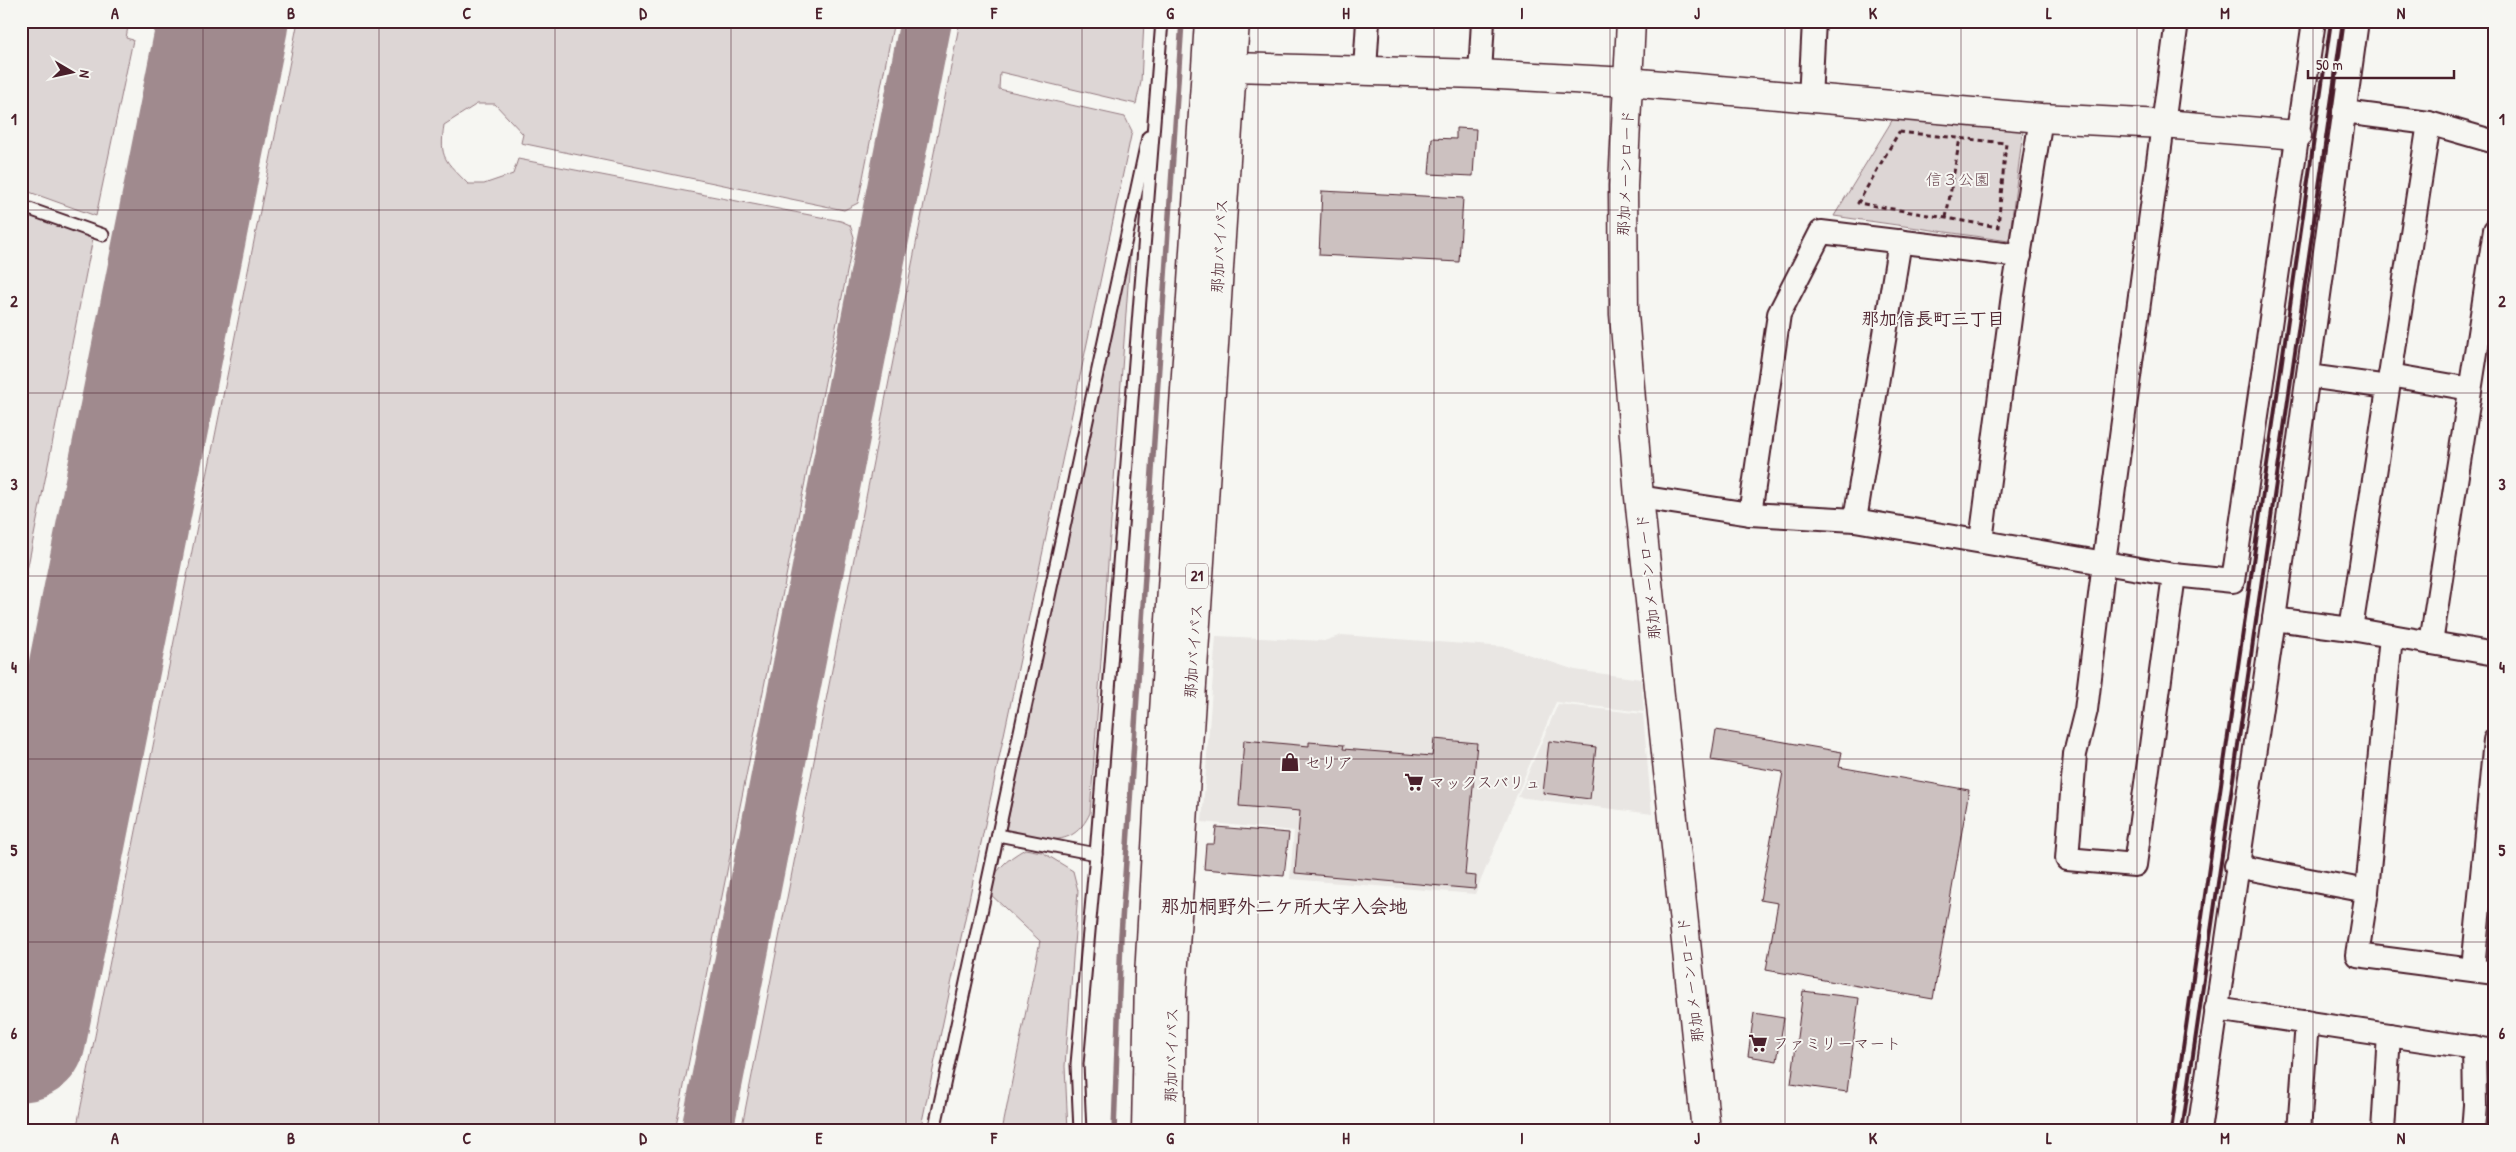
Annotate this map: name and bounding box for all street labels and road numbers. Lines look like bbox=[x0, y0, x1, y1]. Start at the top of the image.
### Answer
street label: 那加メーンロード bbox=[1612, 109, 1638, 237]
street label: 那加バイパス bbox=[1206, 198, 1232, 294]
street label: 那加メーンロード bbox=[1630, 513, 1666, 641]
road number: 21 bbox=[1186, 564, 1208, 588]
street label: 那加バイパス bbox=[1179, 603, 1207, 699]
street label: 那加メーンロード bbox=[1671, 916, 1709, 1044]
street label: 那加バイパス bbox=[1159, 1007, 1183, 1103]

